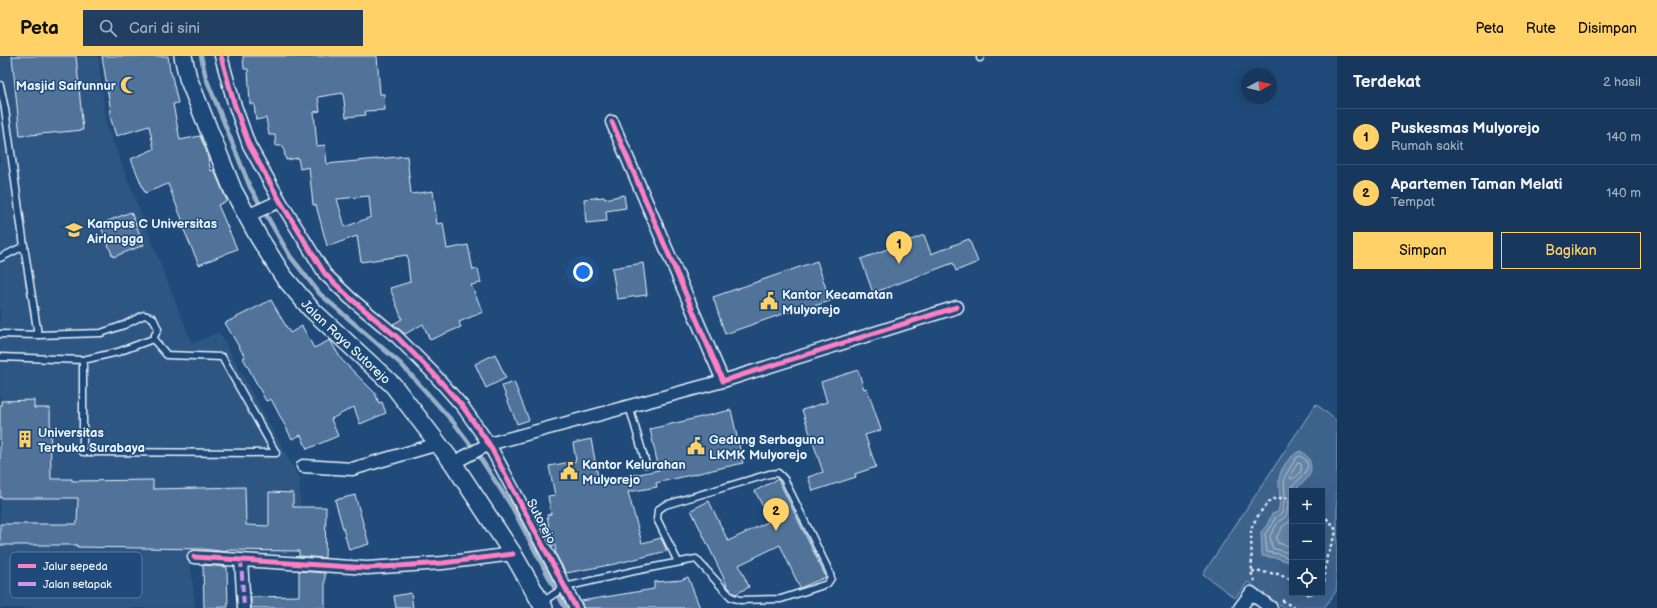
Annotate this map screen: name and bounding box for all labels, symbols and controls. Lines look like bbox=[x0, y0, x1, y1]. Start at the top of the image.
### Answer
search box bbox=[83, 10, 363, 46]
text: Peta bbox=[20, 17, 59, 40]
icon: search bbox=[97, 17, 119, 39]
text: Cari di sini bbox=[129, 19, 200, 38]
text: Peta bbox=[1475, 20, 1504, 37]
text: Rute bbox=[1526, 20, 1556, 37]
text: Disimpan bbox=[1578, 20, 1637, 37]
north arrow bbox=[1241, 68, 1277, 104]
text: Terdekat bbox=[1353, 72, 1421, 92]
text: 2 hasil bbox=[1603, 74, 1641, 90]
mosque icon: Masjid Saifunnur bbox=[119, 75, 139, 95]
place label: Masjid Saifunnur bbox=[16, 78, 117, 94]
text: Puskesmas Mulyorejo bbox=[1391, 119, 1540, 138]
text: 1 bbox=[1363, 129, 1369, 145]
text: 140 m bbox=[1606, 129, 1641, 145]
text: Rumah sakit bbox=[1391, 138, 1464, 154]
text: Apartemen Taman Melati bbox=[1391, 175, 1563, 194]
text: 2 bbox=[1362, 185, 1370, 201]
text: 140 m bbox=[1606, 185, 1641, 201]
text: Tempat bbox=[1391, 194, 1435, 210]
place label: Kampus C Universitas Airlangga bbox=[86, 216, 217, 247]
school or university icon: Kampus C Universitas Airlangga bbox=[64, 220, 84, 240]
pin: 1 bbox=[886, 231, 912, 264]
button: Simpan bbox=[1353, 232, 1493, 269]
button: Bagikan bbox=[1501, 232, 1641, 269]
your location bbox=[573, 262, 593, 282]
place label: Kantor Kecamatan Mulyorejo bbox=[782, 287, 893, 318]
public building icon: Kantor Kecamatan Mulyorejo bbox=[759, 291, 779, 311]
street label: Jalan Raya Sutorejo bbox=[297, 297, 394, 388]
place label: Universitas Terbuka Surabaya bbox=[38, 425, 145, 456]
building icon: Universitas Terbuka Surabaya bbox=[15, 429, 35, 449]
place label: Gedung Serbaguna LKMK Mulyorejo bbox=[709, 432, 824, 463]
public building icon: Gedung Serbaguna LKMK Mulyorejo bbox=[686, 436, 706, 456]
place label: Kantor Kelurahan Mulyorejo bbox=[582, 457, 686, 488]
public building icon: Kantor Kelurahan Mulyorejo bbox=[559, 461, 579, 481]
map controls bbox=[1289, 488, 1325, 596]
button: + bbox=[1289, 488, 1325, 524]
street label: Sutorejo bbox=[523, 496, 560, 547]
pin: 2 bbox=[763, 498, 789, 531]
button: − bbox=[1289, 524, 1325, 560]
legend bbox=[10, 552, 142, 598]
text: Jalur sepeda bbox=[43, 560, 108, 573]
button: locate bbox=[1289, 560, 1325, 596]
text: Jalan setapak bbox=[43, 578, 112, 591]

